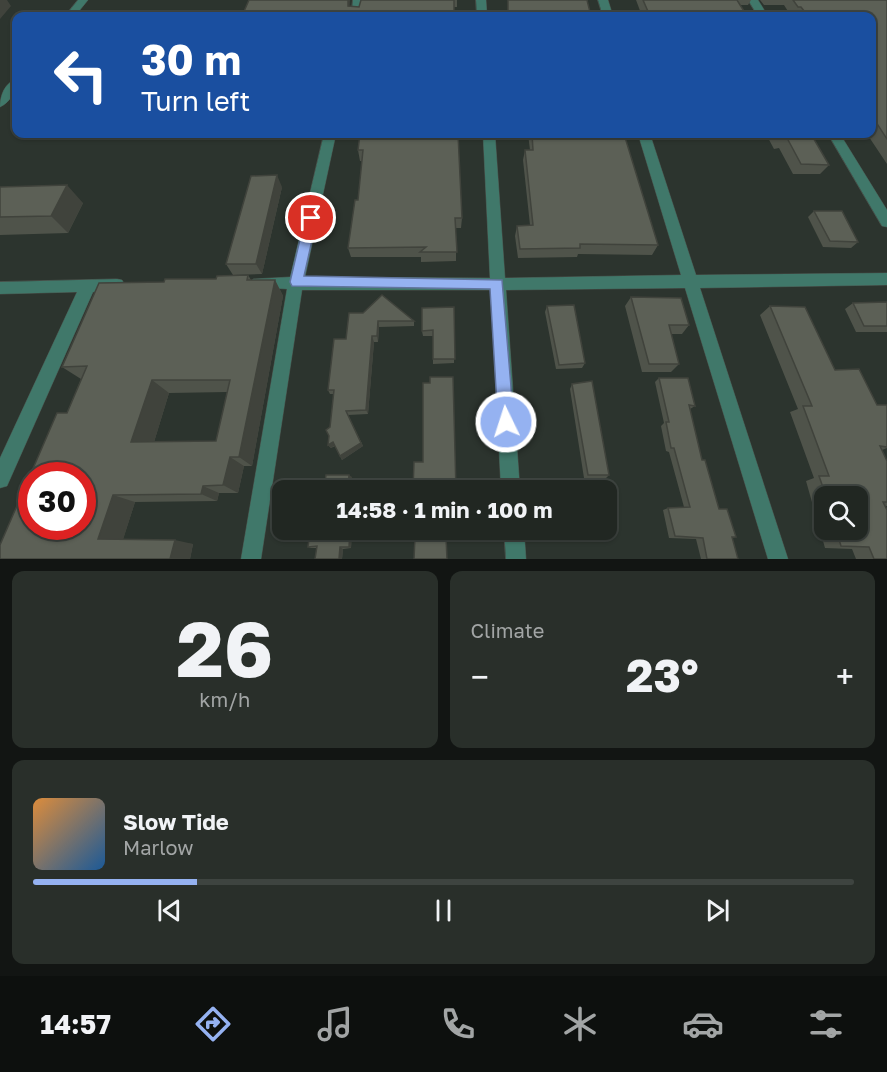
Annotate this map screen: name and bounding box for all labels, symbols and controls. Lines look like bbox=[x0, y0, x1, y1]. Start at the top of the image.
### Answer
text: 30 m bbox=[141, 34, 241, 84]
icon: left bbox=[42, 36, 120, 114]
text: Turn left bbox=[141, 85, 250, 117]
pin bbox=[285, 192, 336, 243]
icon: arrive bbox=[294, 201, 327, 234]
position arrow bbox=[474, 390, 538, 454]
speed limit sign: 30 bbox=[18, 462, 96, 540]
map controls bbox=[814, 486, 868, 540]
button: search bbox=[814, 486, 868, 540]
text: 14:58 · 1 min · 100 m bbox=[337, 496, 552, 523]
text: 26 bbox=[176, 601, 273, 694]
text: Climate bbox=[471, 618, 544, 642]
text: 23° bbox=[626, 648, 698, 702]
text: − bbox=[471, 657, 489, 696]
text: + bbox=[836, 657, 854, 696]
text: km/h bbox=[199, 687, 250, 711]
text: Slow Tide bbox=[123, 808, 229, 835]
text: Marlow bbox=[123, 835, 194, 859]
icon: previous bbox=[153, 894, 186, 927]
icon: pause bbox=[427, 894, 460, 927]
icon: next bbox=[701, 894, 734, 927]
icon: directions bbox=[192, 1003, 234, 1045]
icon: music bbox=[314, 1003, 356, 1045]
icon: phone bbox=[437, 1003, 479, 1045]
icon: climate bbox=[559, 1003, 601, 1045]
icon: car bbox=[682, 1003, 724, 1045]
icon: filters bbox=[805, 1003, 847, 1045]
text: 14:57 bbox=[40, 1008, 111, 1040]

